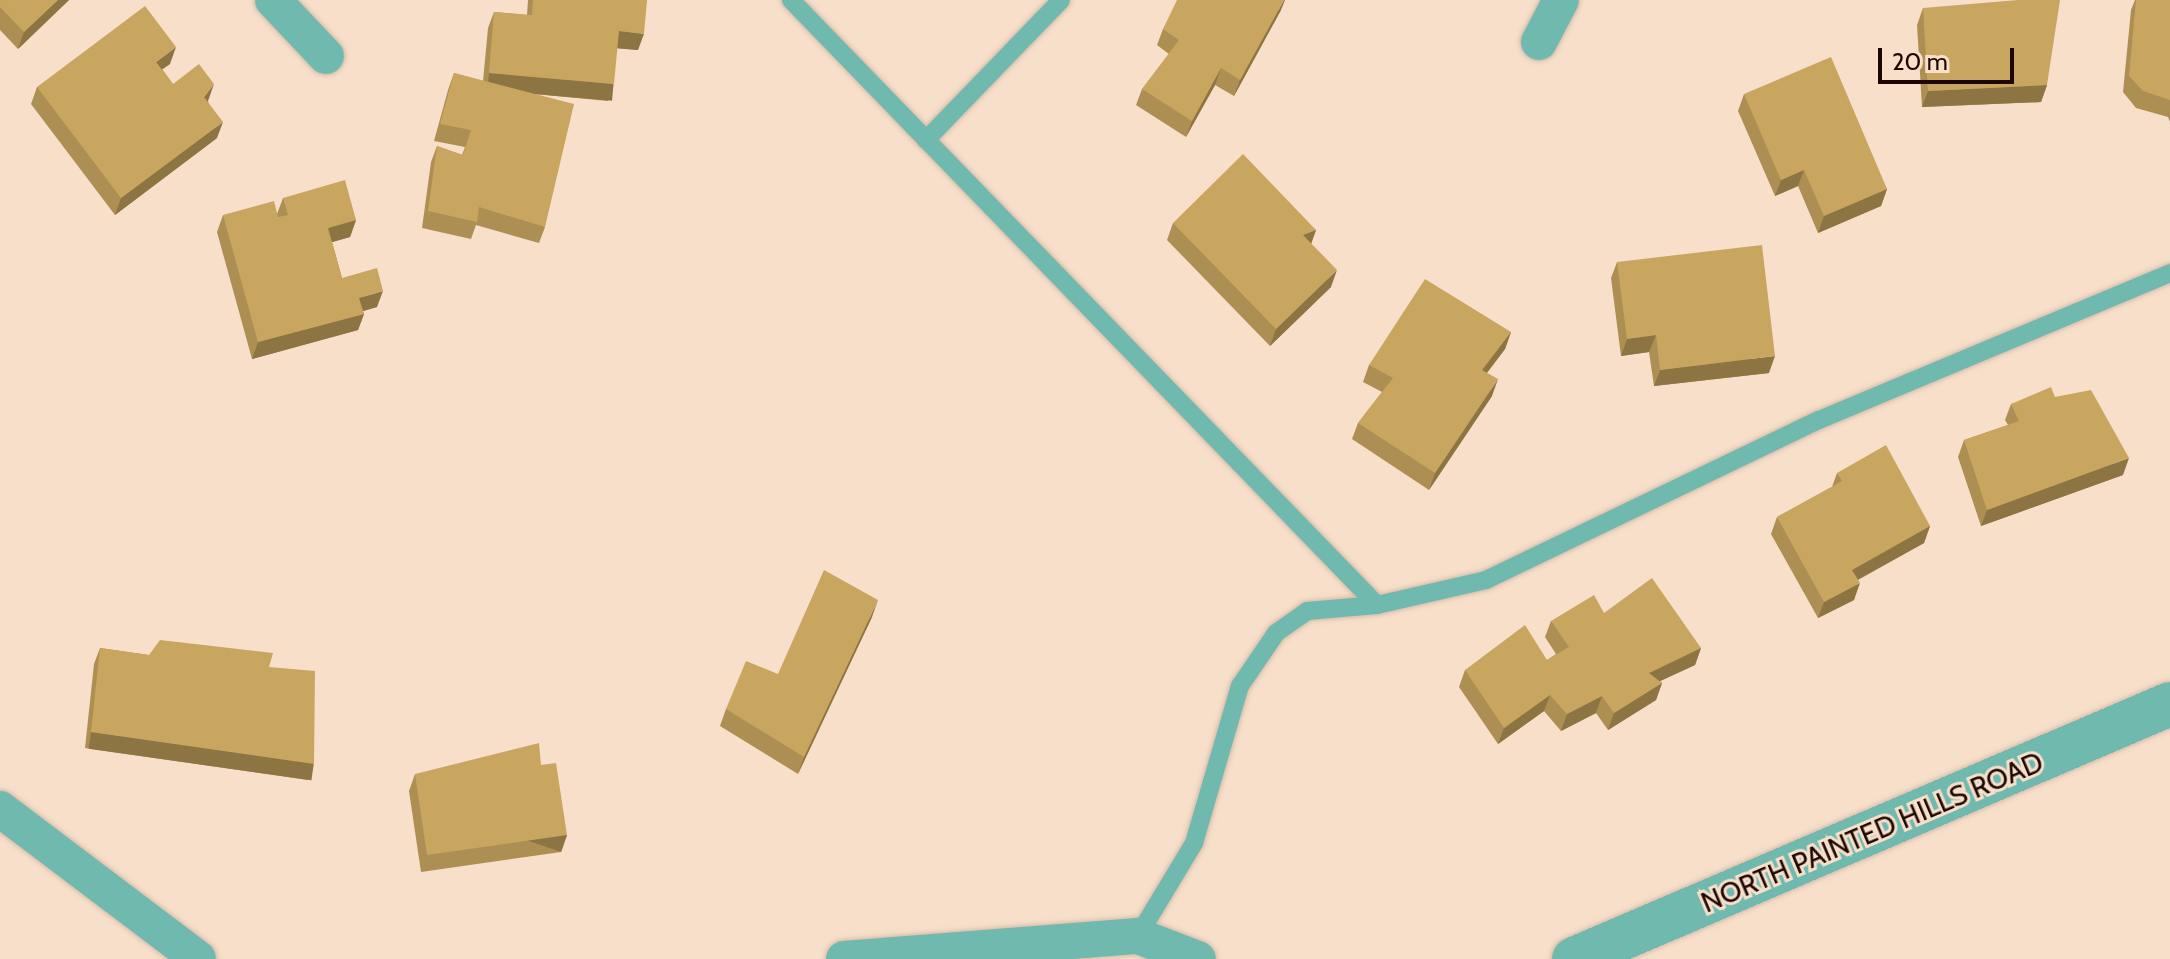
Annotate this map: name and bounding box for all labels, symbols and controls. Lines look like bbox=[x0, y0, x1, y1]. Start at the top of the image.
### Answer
scale bar bbox=[1882, 32, 2018, 82]
text: 20 m bbox=[1892, 47, 1948, 76]
street label: NORTH PAINTED HILLS ROAD bbox=[1696, 745, 2048, 919]

